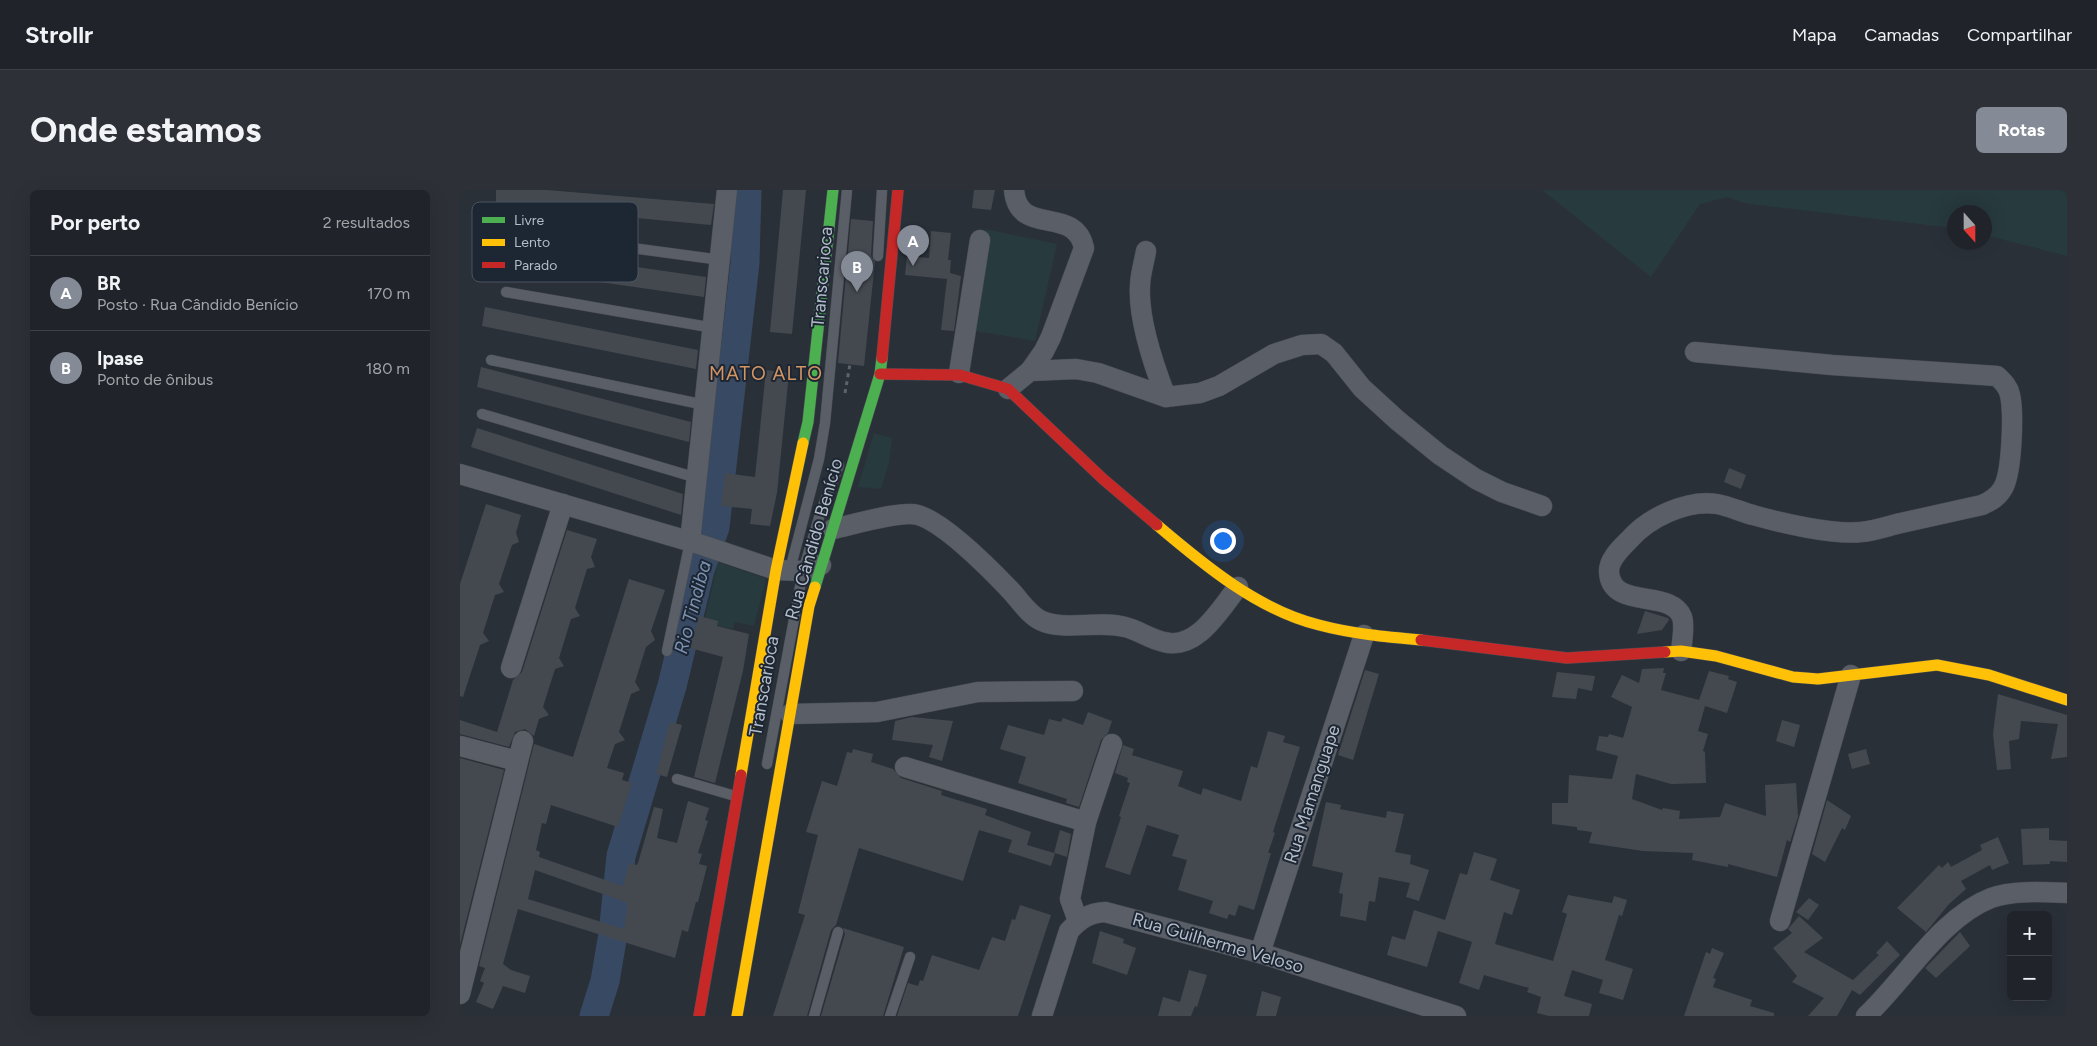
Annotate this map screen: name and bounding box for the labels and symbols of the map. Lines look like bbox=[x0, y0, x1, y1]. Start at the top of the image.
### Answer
legend bbox=[472, 202, 638, 282]
north arrow bbox=[1947, 205, 1992, 250]
text: Livre bbox=[514, 212, 545, 229]
pin: A bbox=[897, 225, 929, 266]
street label: Transcarioca bbox=[807, 226, 837, 328]
text: Lento bbox=[514, 234, 550, 251]
pin: B bbox=[841, 251, 873, 292]
text: Parado bbox=[514, 257, 557, 274]
district label: MATO ALTO bbox=[709, 362, 823, 385]
street label: Rua Cândido Benício bbox=[780, 456, 848, 622]
your location bbox=[1210, 528, 1236, 554]
water label: Rio Tindiba bbox=[669, 558, 716, 656]
street label: Transcarioca bbox=[744, 634, 784, 738]
street label: Rua Mamanguape bbox=[1279, 722, 1345, 866]
street label: Rua Guilherme Veloso bbox=[1130, 908, 1306, 978]

